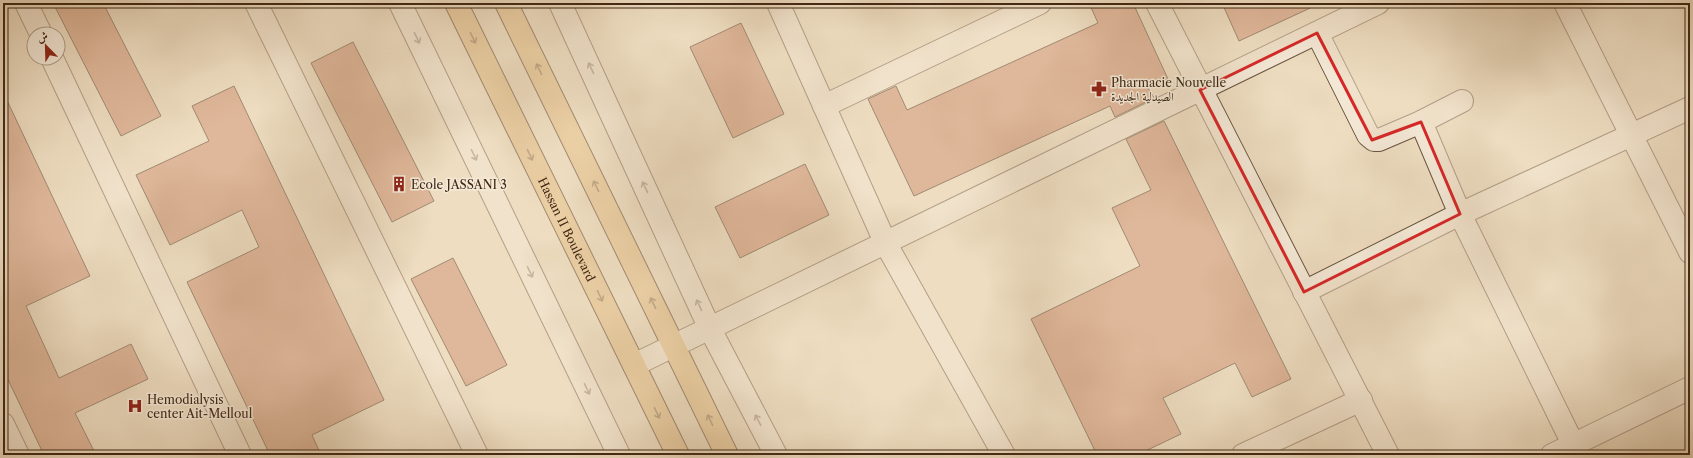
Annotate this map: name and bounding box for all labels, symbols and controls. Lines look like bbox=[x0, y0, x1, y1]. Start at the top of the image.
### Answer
north arrow bbox=[26, 26, 66, 66]
text: ش bbox=[34, 28, 50, 45]
one-way arrow bbox=[414, 32, 421, 44]
one-way arrow bbox=[470, 32, 477, 44]
one-way arrow bbox=[586, 63, 594, 75]
one-way arrow bbox=[534, 64, 542, 76]
place label: Pharmacie Nouvelle الصيدلية الجديدة bbox=[1111, 75, 1226, 104]
pharmacy icon: Pharmacie Nouvelle الصيدلية الجديدة bbox=[1090, 80, 1108, 98]
one-way arrow bbox=[527, 148, 535, 160]
one-way arrow bbox=[470, 149, 478, 161]
building icon: Ecole JASSANI 3 bbox=[390, 175, 408, 193]
street label: Hassan II Boulevard bbox=[535, 175, 599, 284]
place label: Ecole JASSANI 3 bbox=[411, 177, 507, 192]
one-way arrow bbox=[591, 181, 599, 193]
one-way arrow bbox=[641, 181, 648, 193]
one-way arrow bbox=[527, 266, 534, 278]
one-way arrow bbox=[597, 290, 604, 302]
one-way arrow bbox=[648, 297, 656, 309]
one-way arrow bbox=[695, 299, 702, 311]
one-way arrow bbox=[584, 383, 591, 395]
place label: Hemodialysis center Ait-Melloul bbox=[147, 392, 253, 421]
hospital icon: Hemodialysis center Ait-Melloul bbox=[126, 397, 144, 415]
one-way arrow bbox=[654, 407, 661, 419]
one-way arrow bbox=[705, 414, 713, 426]
one-way arrow bbox=[754, 415, 762, 427]

